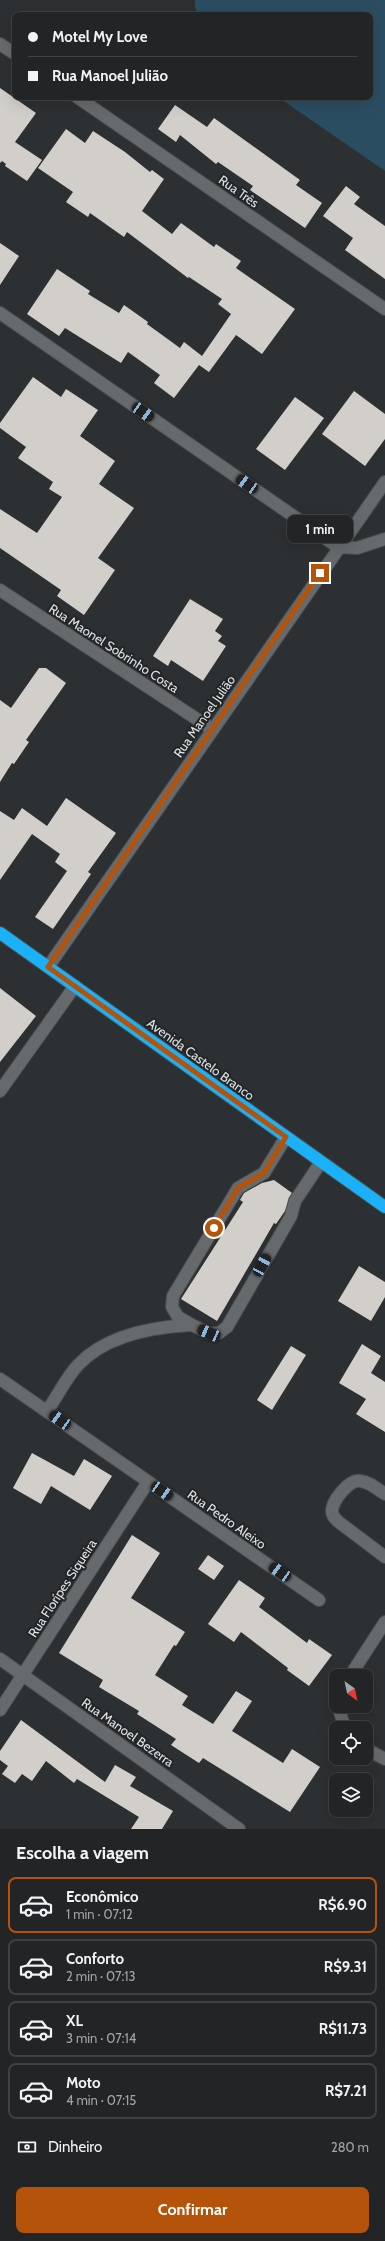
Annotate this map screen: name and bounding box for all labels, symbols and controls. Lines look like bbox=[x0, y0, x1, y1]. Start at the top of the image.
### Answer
text: Motel My Love bbox=[52, 28, 147, 46]
text: Rua Manoel Julião bbox=[52, 67, 168, 85]
street label: Rua Três bbox=[216, 171, 263, 211]
car bbox=[130, 400, 156, 424]
car bbox=[234, 472, 260, 496]
callout: 1 min bbox=[287, 515, 353, 543]
text: 1 min bbox=[305, 521, 335, 537]
route end bbox=[311, 564, 329, 582]
street label: Rua Maonel Sobrinho Costa bbox=[46, 600, 183, 696]
street label: Rua Manoel Julião bbox=[170, 672, 238, 760]
street label: Avenida Castelo Branco bbox=[144, 1015, 258, 1103]
route start bbox=[205, 1219, 223, 1237]
car bbox=[251, 1252, 273, 1278]
car bbox=[196, 1323, 222, 1343]
car bbox=[47, 1408, 73, 1432]
car bbox=[149, 1479, 175, 1503]
street label: Rua Pedro Aleixo bbox=[185, 1486, 269, 1552]
street label: Rua Florípes Siqueira bbox=[24, 1535, 100, 1640]
car bbox=[267, 1560, 293, 1584]
north arrow bbox=[329, 1669, 373, 1713]
map controls bbox=[329, 1669, 373, 1817]
street label: Rua Manoel Bezerra bbox=[79, 1694, 178, 1770]
button: locate bbox=[329, 1721, 373, 1765]
button: layers bbox=[329, 1773, 373, 1817]
text: Escolha a viagem bbox=[16, 1842, 149, 1864]
icon: car bbox=[18, 1887, 54, 1923]
text: Econômico bbox=[66, 1888, 138, 1906]
text: R$6.90 bbox=[318, 1896, 367, 1914]
text: 1 min · 07:12 bbox=[66, 1906, 133, 1922]
icon: car bbox=[18, 1949, 54, 1985]
text: Conforto bbox=[66, 1950, 124, 1968]
text: R$9.31 bbox=[324, 1958, 367, 1976]
text: 2 min · 07:13 bbox=[66, 1968, 136, 1984]
icon: car bbox=[18, 2011, 54, 2047]
text: XL bbox=[66, 2012, 83, 2030]
text: R$11.73 bbox=[319, 2020, 367, 2038]
text: 3 min · 07:14 bbox=[66, 2030, 136, 2046]
icon: car bbox=[18, 2073, 54, 2109]
text: Moto bbox=[66, 2074, 100, 2092]
text: R$7.21 bbox=[325, 2082, 367, 2100]
text: 4 min · 07:15 bbox=[66, 2092, 136, 2108]
icon: cash bbox=[16, 2136, 38, 2158]
text: Dinheiro bbox=[48, 2138, 102, 2156]
text: 280 m bbox=[331, 2139, 369, 2155]
button: Confirmar bbox=[16, 2187, 369, 2233]

